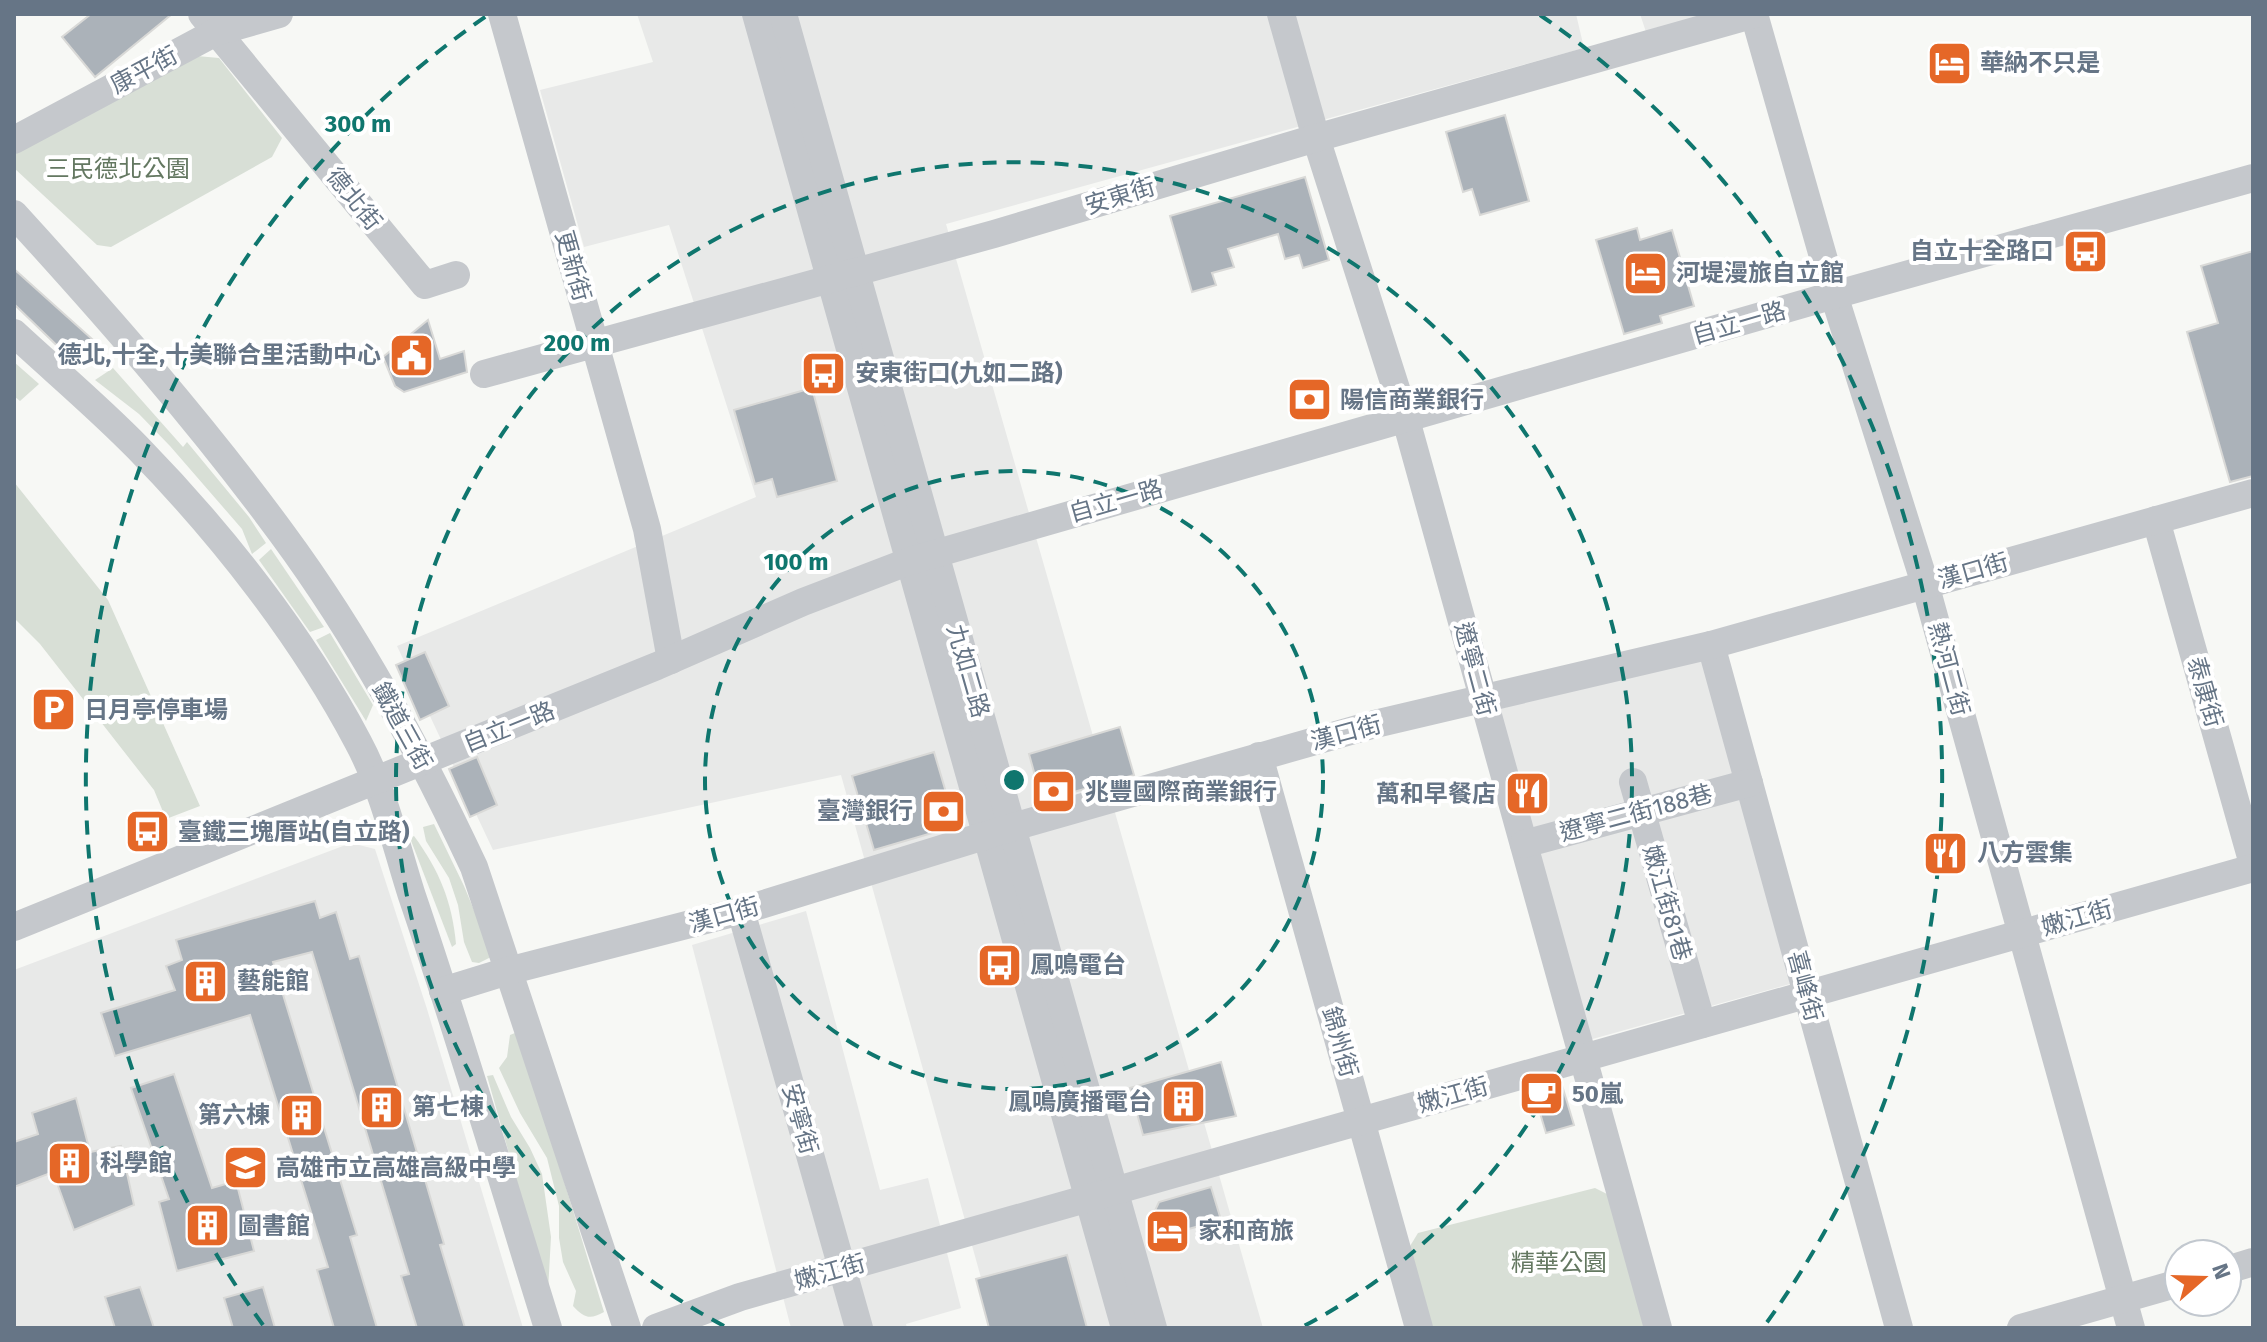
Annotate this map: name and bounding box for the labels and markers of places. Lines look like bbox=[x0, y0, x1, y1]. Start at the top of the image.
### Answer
hotel icon: 華納不只是 bbox=[1925, 39, 1973, 87]
place label: 華納不只是 bbox=[1980, 49, 2100, 77]
bus stop icon: 自立十全路口 bbox=[2061, 227, 2109, 275]
place label: 自立十全路口 bbox=[1910, 237, 2054, 265]
hotel icon: 河堤漫旅自立館 bbox=[1621, 249, 1669, 297]
place label: 河堤漫旅自立館 bbox=[1676, 259, 1844, 287]
public building icon: 德北,十全,十美聯合里活動中心 bbox=[388, 331, 436, 379]
place label: 德北,十全,十美聯合里活動中心 bbox=[57, 341, 381, 369]
bus stop icon: 安東街口(九如二路) bbox=[800, 349, 848, 397]
place label: 安東街口(九如二路) bbox=[855, 359, 1063, 387]
bank icon: 陽信商業銀行 bbox=[1285, 376, 1333, 424]
place label: 陽信商業銀行 bbox=[1340, 386, 1484, 414]
parking icon: 日月亭停車場 bbox=[29, 686, 77, 734]
place label: 日月亭停車場 bbox=[84, 696, 228, 724]
centre of rings bbox=[1000, 766, 1028, 794]
bank icon: 兆豐國際商業銀行 bbox=[1030, 768, 1078, 816]
restaurant icon: 萬和早餐店 bbox=[1503, 770, 1551, 818]
place label: 兆豐國際商業銀行 bbox=[1085, 778, 1277, 806]
place label: 萬和早餐店 bbox=[1376, 780, 1496, 808]
bank icon: 臺灣銀行 bbox=[920, 787, 968, 835]
place label: 臺灣銀行 bbox=[817, 797, 913, 825]
bus stop icon: 臺鐵三塊厝站(自立路) bbox=[123, 808, 171, 856]
place label: 臺鐵三塊厝站(自立路) bbox=[178, 818, 410, 846]
restaurant icon: 八方雲集 bbox=[1922, 829, 1970, 877]
place label: 八方雲集 bbox=[1977, 839, 2073, 867]
bus stop icon: 鳳鳴電台 bbox=[975, 941, 1023, 989]
place label: 鳳鳴電台 bbox=[1030, 951, 1126, 979]
building icon: 藝能館 bbox=[182, 957, 230, 1005]
place label: 藝能館 bbox=[237, 967, 309, 995]
cafe icon: 50嵐 bbox=[1517, 1070, 1565, 1118]
building icon: 鳳鳴廣播電台 bbox=[1159, 1078, 1207, 1126]
place label: 50嵐 bbox=[1572, 1080, 1624, 1108]
building icon: 第七棟 bbox=[357, 1083, 405, 1131]
place label: 鳳鳴廣播電台 bbox=[1008, 1088, 1152, 1116]
building icon: 第六棟 bbox=[277, 1091, 325, 1139]
place label: 第七棟 bbox=[412, 1093, 484, 1121]
place label: 第六棟 bbox=[198, 1101, 270, 1129]
building icon: 科學館 bbox=[45, 1139, 93, 1187]
school or university icon: 高雄市立高雄高級中學 bbox=[221, 1144, 269, 1192]
place label: 科學館 bbox=[100, 1149, 172, 1177]
place label: 高雄市立高雄高級中學 bbox=[276, 1154, 516, 1182]
building icon: 圖書館 bbox=[183, 1202, 231, 1250]
hotel icon: 家和商旅 bbox=[1143, 1207, 1191, 1255]
place label: 圖書館 bbox=[238, 1212, 310, 1240]
place label: 家和商旅 bbox=[1198, 1217, 1294, 1245]

